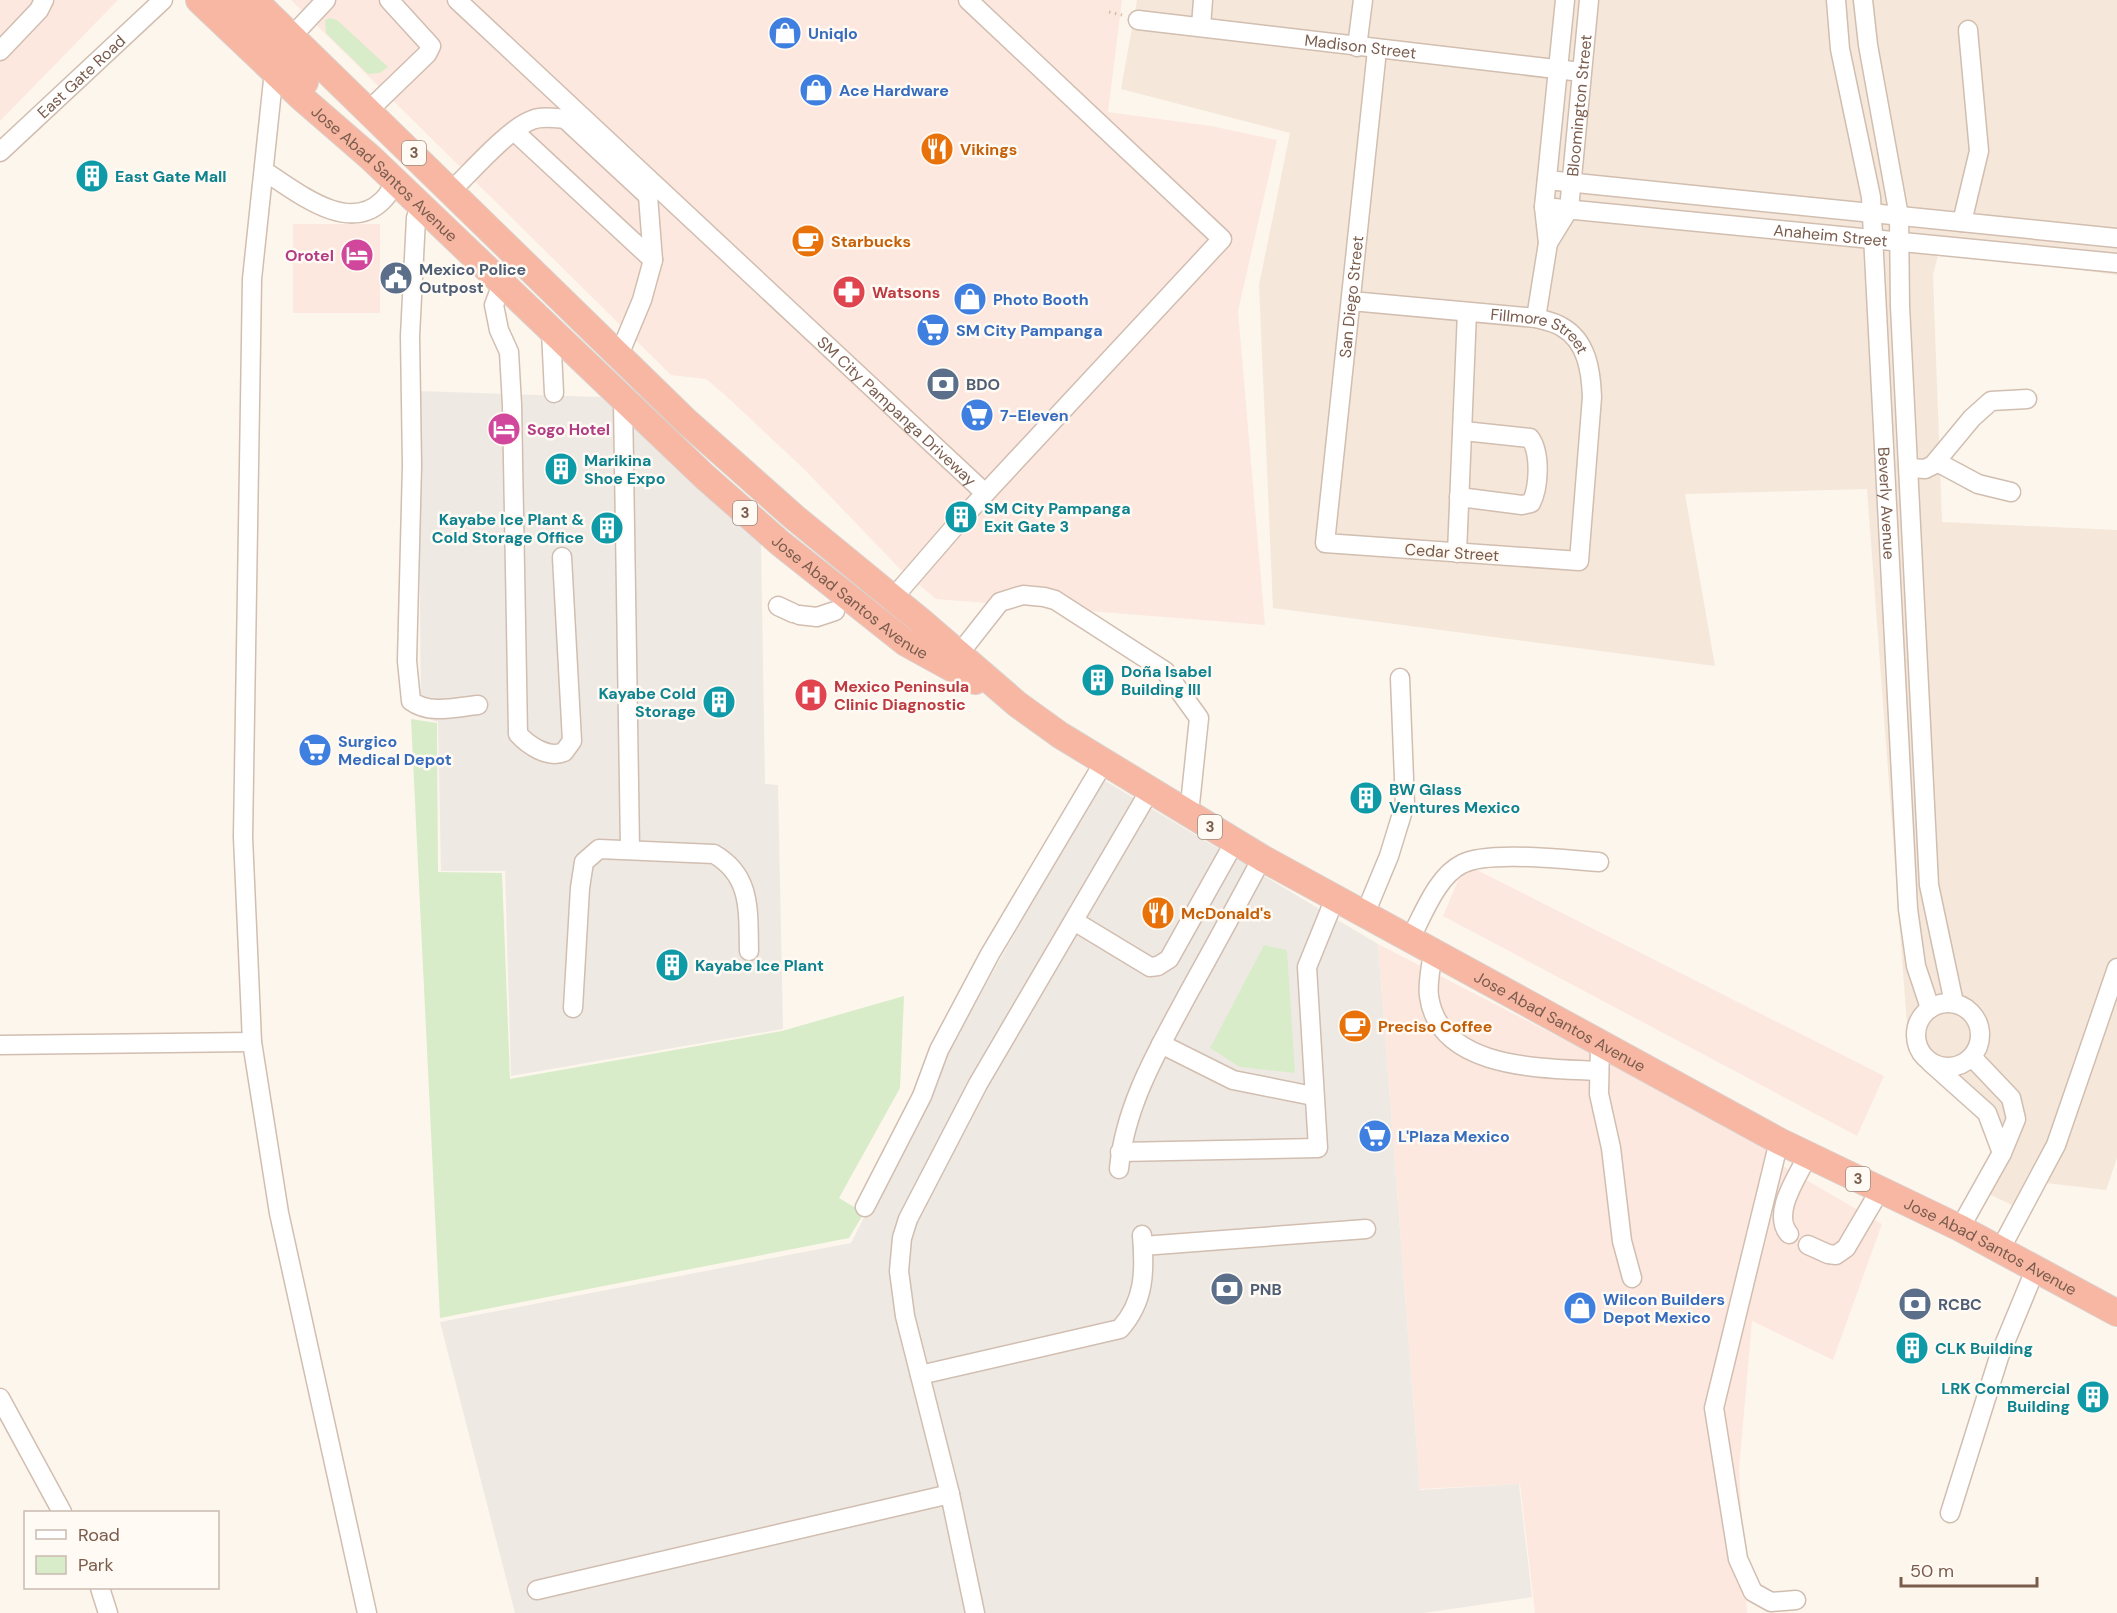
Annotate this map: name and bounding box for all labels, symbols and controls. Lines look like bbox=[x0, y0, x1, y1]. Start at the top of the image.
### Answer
shop icon: Uniqlo bbox=[767, 15, 803, 51]
place label: Uniqlo bbox=[808, 23, 858, 44]
street label: East Gate Road bbox=[33, 30, 130, 123]
street label: Madison Street bbox=[1303, 30, 1417, 64]
street label: Bloomington Street bbox=[1562, 33, 1597, 178]
shop icon: Ace Hardware bbox=[798, 72, 834, 108]
place label: Ace Hardware bbox=[839, 80, 949, 101]
street label: Jose Abad Santos Avenue bbox=[307, 101, 462, 246]
restaurant icon: Vikings bbox=[919, 131, 955, 167]
place label: Vikings bbox=[960, 139, 1017, 160]
road number: 3 bbox=[402, 141, 426, 165]
building icon: East Gate Mall bbox=[74, 158, 110, 194]
place label: East Gate Mall bbox=[115, 166, 227, 187]
street label: Anaheim Street bbox=[1773, 219, 1889, 252]
cafe icon: Starbucks bbox=[790, 223, 826, 259]
place label: Starbucks bbox=[831, 231, 911, 252]
street label: San Diego Street bbox=[1335, 234, 1368, 359]
hotel icon: Orotel bbox=[339, 237, 375, 273]
place label: Orotel bbox=[285, 245, 334, 266]
place label: Mexico Police Outpost bbox=[419, 259, 526, 298]
public building icon: Mexico Police Outpost bbox=[378, 260, 414, 296]
pharmacy icon: Watsons bbox=[831, 274, 867, 310]
shop icon: Photo Booth bbox=[952, 281, 988, 317]
place label: Watsons bbox=[872, 282, 940, 303]
place label: Photo Booth bbox=[993, 289, 1089, 310]
street label: Fillmore Street bbox=[1490, 304, 1593, 357]
supermarket icon: SM City Pampanga bbox=[915, 312, 951, 348]
place label: SM City Pampanga bbox=[956, 320, 1103, 341]
street label: SM City Pampanga Driveway bbox=[813, 332, 981, 491]
bank icon: BDO bbox=[925, 366, 961, 402]
place label: BDO bbox=[966, 374, 1000, 395]
supermarket icon: 7-Eleven bbox=[959, 397, 995, 433]
place label: 7-Eleven bbox=[1000, 405, 1069, 426]
hotel icon: Sogo Hotel bbox=[486, 411, 522, 447]
place label: Sogo Hotel bbox=[527, 419, 610, 440]
street label: Beverly Avenue bbox=[1873, 446, 1900, 560]
place label: Marikina Shoe Expo bbox=[584, 450, 665, 489]
building icon: Marikina Shoe Expo bbox=[543, 451, 579, 487]
place label: SM City Pampanga Exit Gate 3 bbox=[984, 498, 1131, 537]
building icon: SM City Pampanga Exit Gate 3 bbox=[943, 499, 979, 535]
road number: 3 bbox=[733, 501, 757, 525]
place label: Kayabe Ice Plant & Cold Storage Office bbox=[432, 509, 585, 548]
building icon: Kayabe Ice Plant & Cold Storage Office bbox=[589, 510, 625, 546]
street label: Jose Abad Santos Avenue bbox=[767, 531, 932, 664]
street label: Cedar Street bbox=[1404, 539, 1500, 566]
place label: Doña Isabel Building III bbox=[1121, 661, 1212, 700]
building icon: Doña Isabel Building III bbox=[1080, 662, 1116, 698]
place label: Mexico Peninsula Clinic Diagnostic bbox=[834, 676, 969, 715]
hospital icon: Mexico Peninsula Clinic Diagnostic bbox=[793, 677, 829, 713]
place label: Kayabe Cold Storage bbox=[598, 683, 696, 722]
building icon: Kayabe Cold Storage bbox=[701, 684, 737, 720]
place label: Surgico Medical Depot bbox=[338, 731, 452, 770]
supermarket icon: Surgico Medical Depot bbox=[297, 732, 333, 768]
place label: BW Glass Ventures Mexico bbox=[1389, 779, 1520, 818]
building icon: BW Glass Ventures Mexico bbox=[1348, 780, 1384, 816]
road number: 3 bbox=[1198, 815, 1222, 839]
restaurant icon: McDonald's bbox=[1140, 895, 1176, 931]
place label: McDonald's bbox=[1181, 903, 1272, 924]
building icon: Kayabe Ice Plant bbox=[654, 947, 690, 983]
place label: Kayabe Ice Plant bbox=[695, 955, 824, 976]
street label: Jose Abad Santos Avenue bbox=[1470, 966, 1649, 1077]
cafe icon: Preciso Coffee bbox=[1337, 1008, 1373, 1044]
place label: Preciso Coffee bbox=[1378, 1016, 1492, 1037]
supermarket icon: L'Plaza Mexico bbox=[1357, 1118, 1393, 1154]
place label: L'Plaza Mexico bbox=[1398, 1126, 1510, 1147]
road number: 3 bbox=[1846, 1167, 1870, 1191]
street label: Jose Abad Santos Avenue bbox=[1901, 1193, 2080, 1300]
bank icon: PNB bbox=[1209, 1271, 1245, 1307]
place label: PNB bbox=[1250, 1279, 1282, 1300]
bank icon: RCBC bbox=[1897, 1286, 1933, 1322]
place label: Wilcon Builders Depot Mexico bbox=[1603, 1289, 1725, 1328]
shop icon: Wilcon Builders Depot Mexico bbox=[1562, 1290, 1598, 1326]
place label: RCBC bbox=[1938, 1294, 1982, 1315]
building icon: CLK Building bbox=[1894, 1330, 1930, 1366]
place label: CLK Building bbox=[1935, 1338, 2033, 1359]
place label: LRK Commercial Building bbox=[1941, 1378, 2070, 1417]
building icon: LRK Commercial Building bbox=[2075, 1379, 2111, 1415]
legend bbox=[24, 1511, 219, 1589]
text: Road bbox=[78, 1523, 120, 1547]
scale bar bbox=[1901, 1550, 2038, 1588]
text: Park bbox=[78, 1553, 114, 1577]
text: 50 m bbox=[1910, 1559, 1954, 1583]

